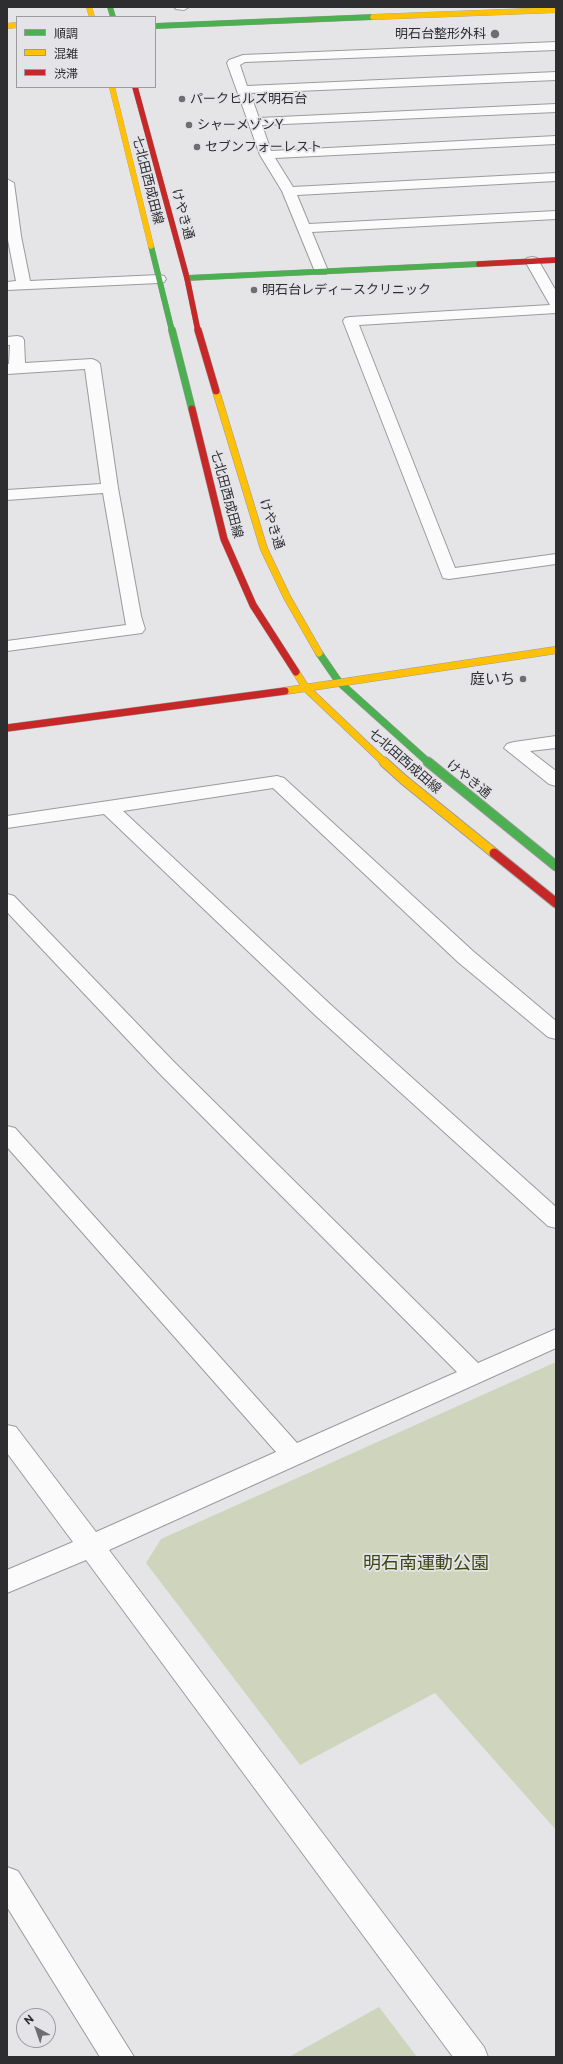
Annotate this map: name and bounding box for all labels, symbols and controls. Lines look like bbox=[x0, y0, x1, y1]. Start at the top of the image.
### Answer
legend bbox=[16, 16, 156, 88]
text: 順調 bbox=[54, 26, 78, 40]
place label: 明石台整形外科 bbox=[395, 26, 486, 42]
marker: 明石台整形外科 bbox=[489, 28, 501, 40]
text: 混雑 bbox=[54, 46, 78, 60]
text: 渋滞 bbox=[54, 66, 78, 80]
place label: パークヒルズ明石台 bbox=[190, 91, 307, 107]
marker: パークヒルズ明石台 bbox=[177, 94, 187, 104]
place label: シャーメゾンY bbox=[197, 117, 283, 133]
marker: シャーメゾンY bbox=[184, 120, 194, 130]
street label: 七北田西成田線 bbox=[129, 134, 167, 226]
place label: セブンフォーレスト bbox=[205, 139, 322, 155]
marker: セブンフォーレスト bbox=[192, 142, 202, 152]
street label: けやき通 bbox=[169, 187, 197, 241]
place label: 明石台レディースクリニック bbox=[262, 282, 431, 298]
marker: 明石台レディースクリニック bbox=[249, 285, 259, 295]
street label: 七北田西成田線 bbox=[208, 448, 246, 540]
street label: けやき通 bbox=[257, 497, 287, 551]
place label: 庭いち bbox=[470, 670, 515, 688]
marker: 庭いち bbox=[518, 674, 528, 684]
street label: 七北田西成田線 bbox=[366, 725, 444, 797]
street label: けやき通 bbox=[444, 757, 494, 801]
park label: 明石南運動公園 bbox=[363, 1552, 489, 1574]
north arrow bbox=[16, 2008, 56, 2048]
text: N bbox=[21, 2012, 36, 2027]

